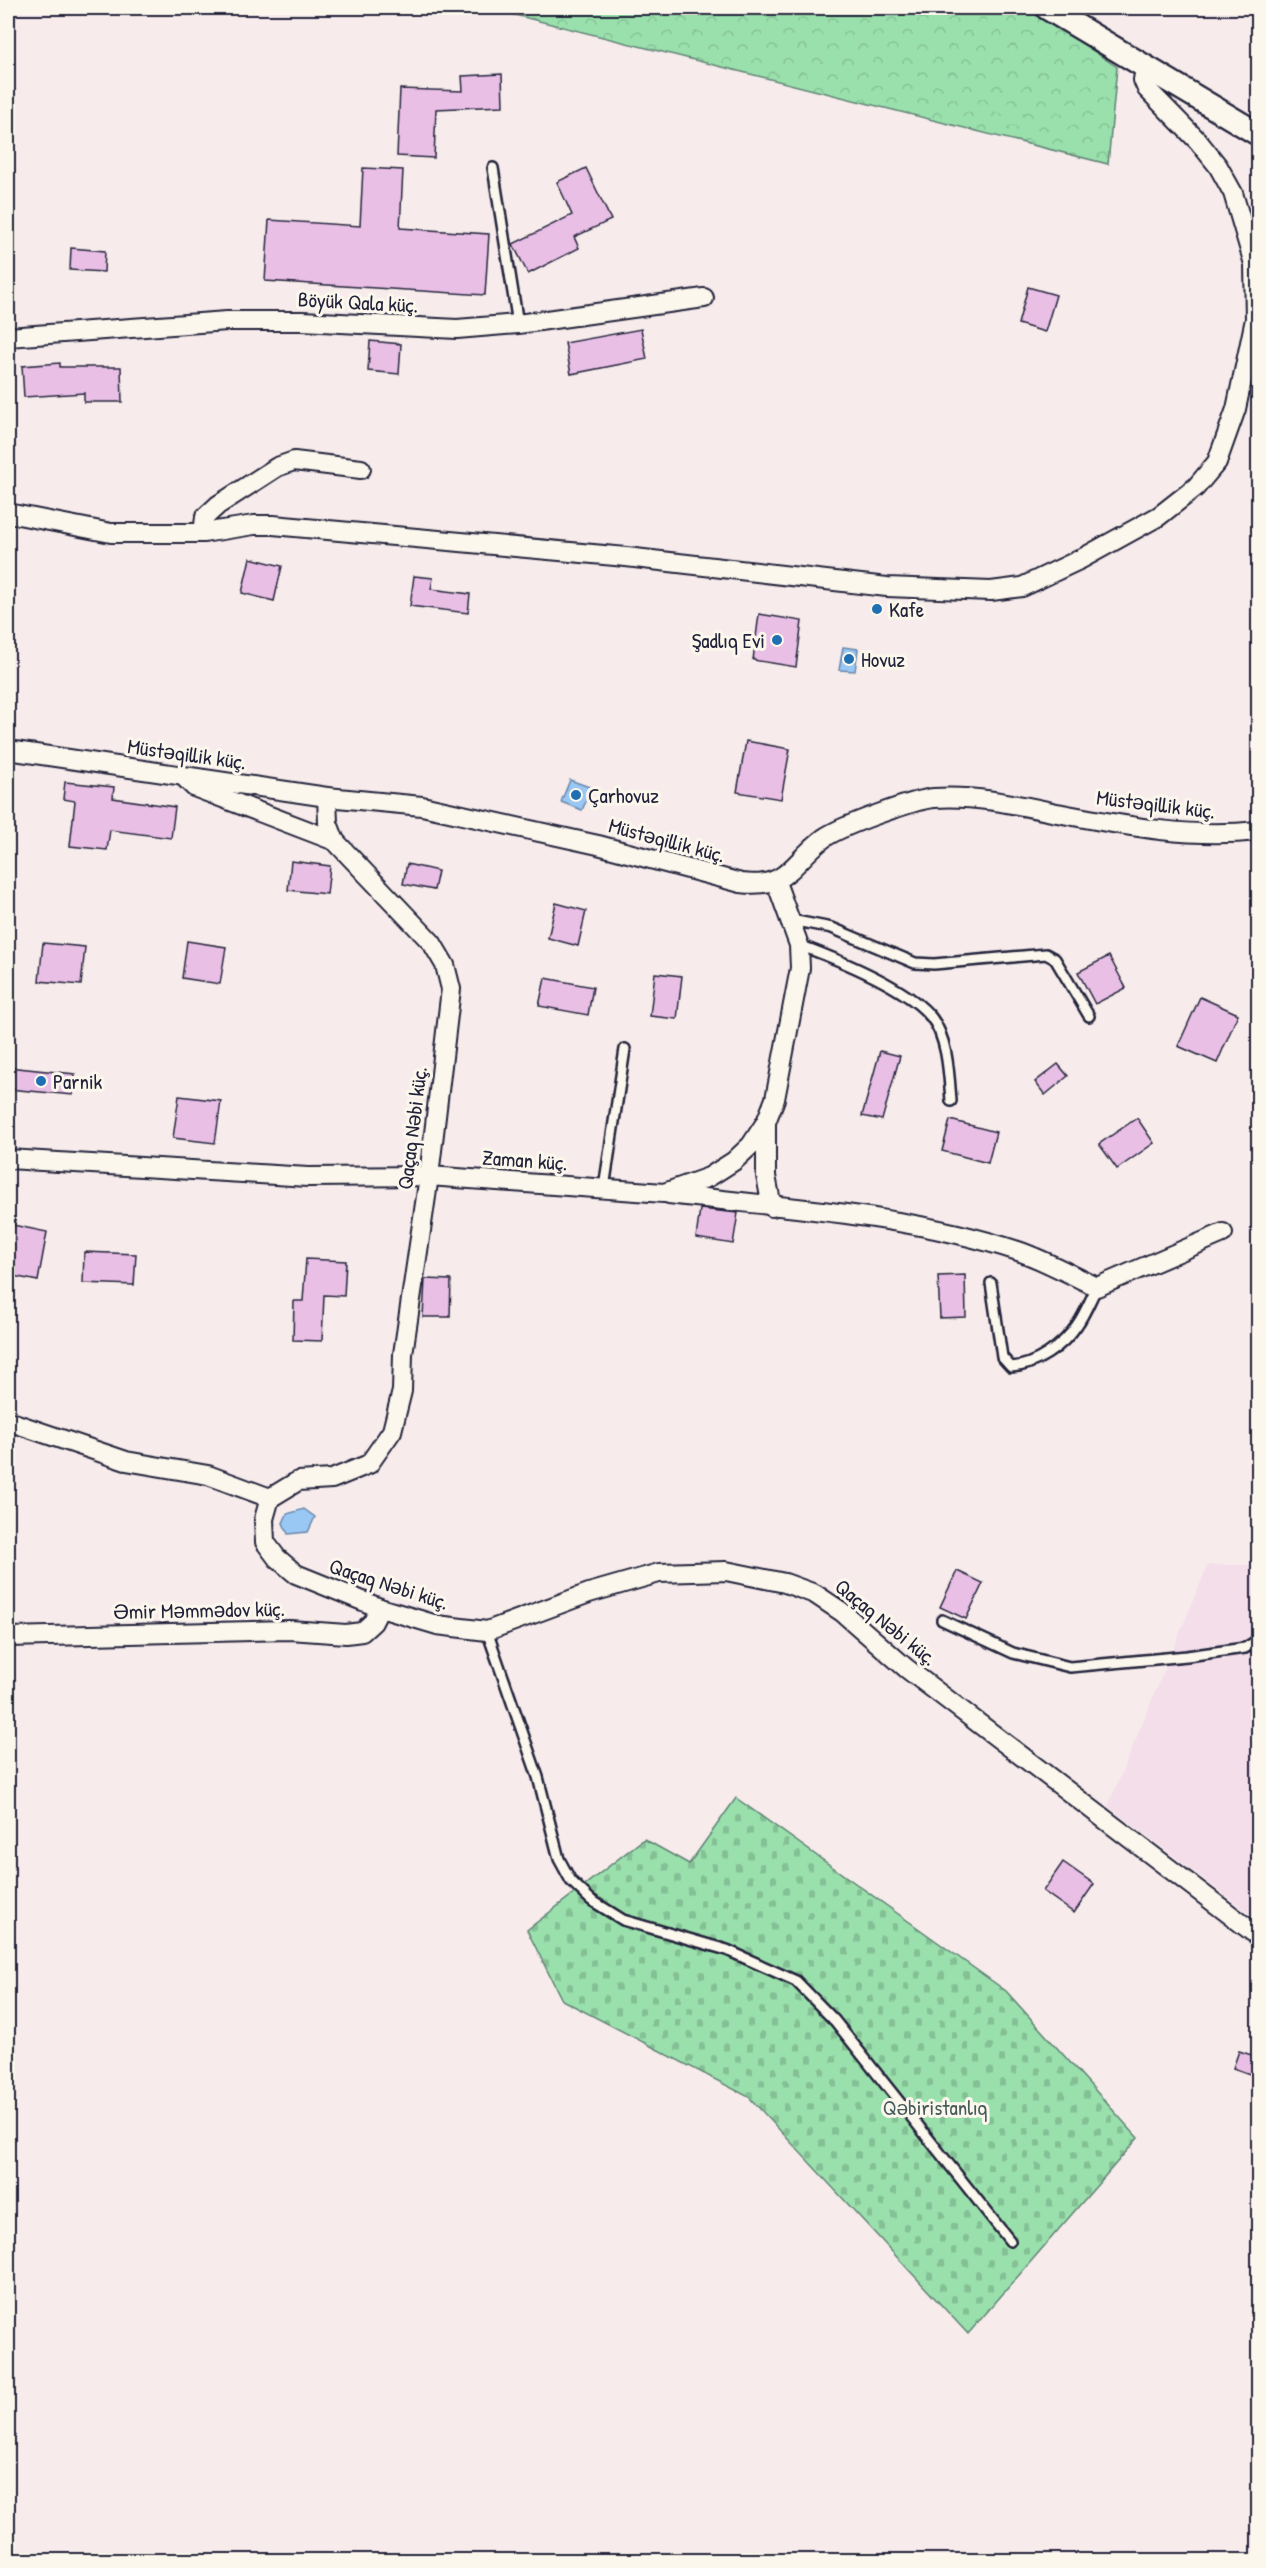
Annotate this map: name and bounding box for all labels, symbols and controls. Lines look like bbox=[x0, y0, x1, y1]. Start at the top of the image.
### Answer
street label: Böyük Qala küç. bbox=[297, 284, 419, 320]
place label: Kafe bbox=[889, 595, 924, 624]
marker: Kafe bbox=[870, 602, 884, 616]
place label: Şadlıq Evi bbox=[692, 626, 765, 655]
marker: Şadlıq Evi bbox=[770, 633, 784, 647]
place label: Hovuz bbox=[861, 645, 905, 674]
marker: Hovuz bbox=[842, 652, 856, 666]
street label: Müstəqillik küç. bbox=[126, 731, 248, 777]
place label: Çarhovuz bbox=[588, 781, 659, 810]
street label: Müstəqillik küç. bbox=[1095, 782, 1217, 826]
marker: Çarhovuz bbox=[569, 788, 583, 802]
street label: Müstəqillik küç. bbox=[606, 811, 728, 869]
street label: Qaçaq Nəbi küç. bbox=[390, 1065, 434, 1191]
place label: Parnik bbox=[53, 1067, 103, 1096]
marker: Parnik bbox=[34, 1074, 48, 1088]
street label: Zaman küç. bbox=[481, 1143, 569, 1177]
street label: Qaçaq Nəbi küç. bbox=[326, 1551, 452, 1617]
street label: Qaçaq Nəbi küç. bbox=[829, 1572, 943, 1672]
street label: Əmir Məmmədov küç. bbox=[113, 1594, 285, 1626]
park label: Qəbiristanlıq bbox=[883, 2093, 988, 2122]

